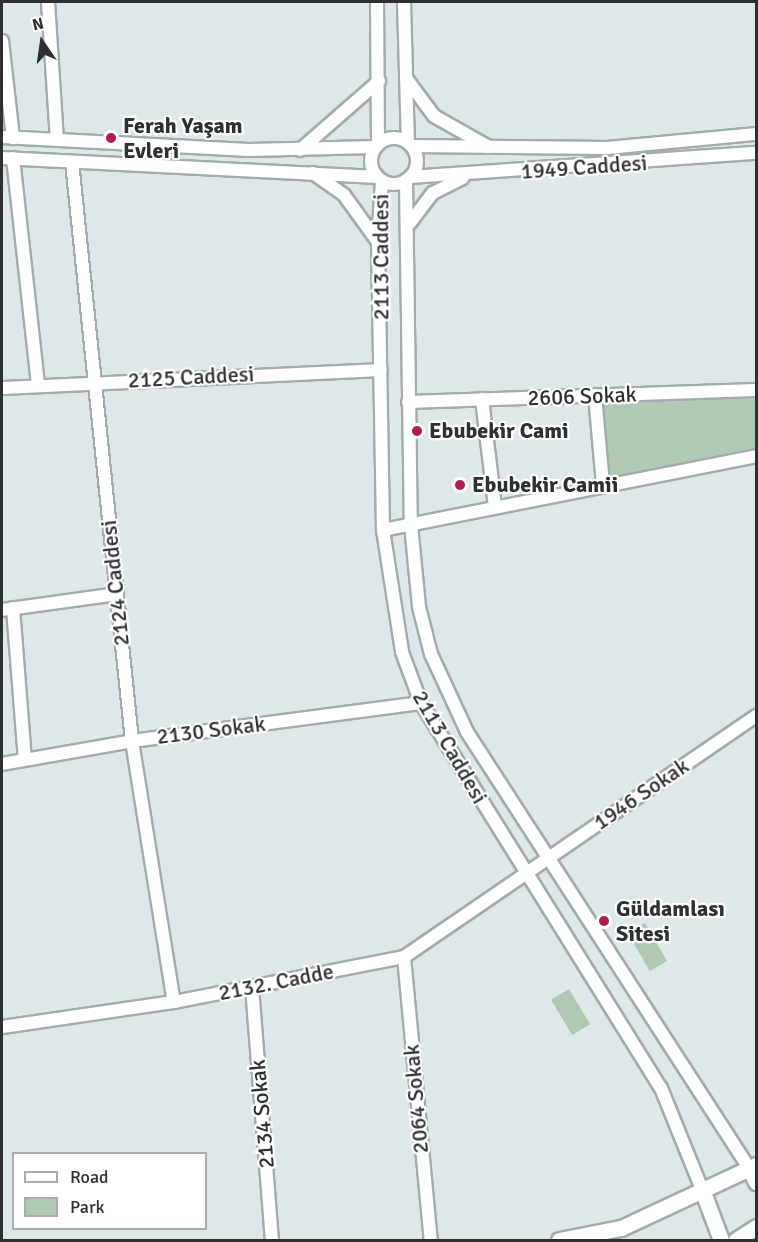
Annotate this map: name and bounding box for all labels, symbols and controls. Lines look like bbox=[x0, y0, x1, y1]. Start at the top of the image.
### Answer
north arrow bbox=[12, 12, 72, 72]
text: N bbox=[30, 13, 46, 35]
place label: Ferah Yaşam Evleri bbox=[123, 112, 242, 164]
marker: Ferah Yaşam Evleri bbox=[104, 131, 118, 145]
street label: 1949 Caddesi bbox=[520, 149, 648, 185]
street label: 2113 Caddesi bbox=[368, 194, 394, 320]
street label: 2125 Caddesi bbox=[127, 361, 255, 393]
street label: 2606 Sokak bbox=[527, 381, 637, 411]
place label: Ebubekir Cami bbox=[429, 418, 569, 444]
marker: Ebubekir Cami bbox=[410, 424, 424, 438]
place label: Ebubekir Camii bbox=[472, 472, 618, 498]
marker: Ebubekir Camii bbox=[453, 478, 467, 492]
street label: 2124 Caddesi bbox=[95, 519, 135, 647]
street label: 2113 Caddesi bbox=[407, 686, 493, 808]
street label: 2130 Sokak bbox=[155, 710, 267, 750]
street label: 1946 Sokak bbox=[588, 753, 694, 835]
place label: Güldamlası Sitesi bbox=[616, 895, 725, 946]
marker: Güldamlası Sitesi bbox=[597, 914, 611, 928]
street label: 2132. Cadde bbox=[216, 958, 336, 1006]
street label: 2064 Sokak bbox=[398, 1043, 434, 1155]
street label: 2134 Sokak bbox=[244, 1058, 280, 1170]
legend bbox=[12, 1152, 207, 1230]
text: Road bbox=[70, 1166, 109, 1188]
text: Park bbox=[70, 1196, 105, 1218]

